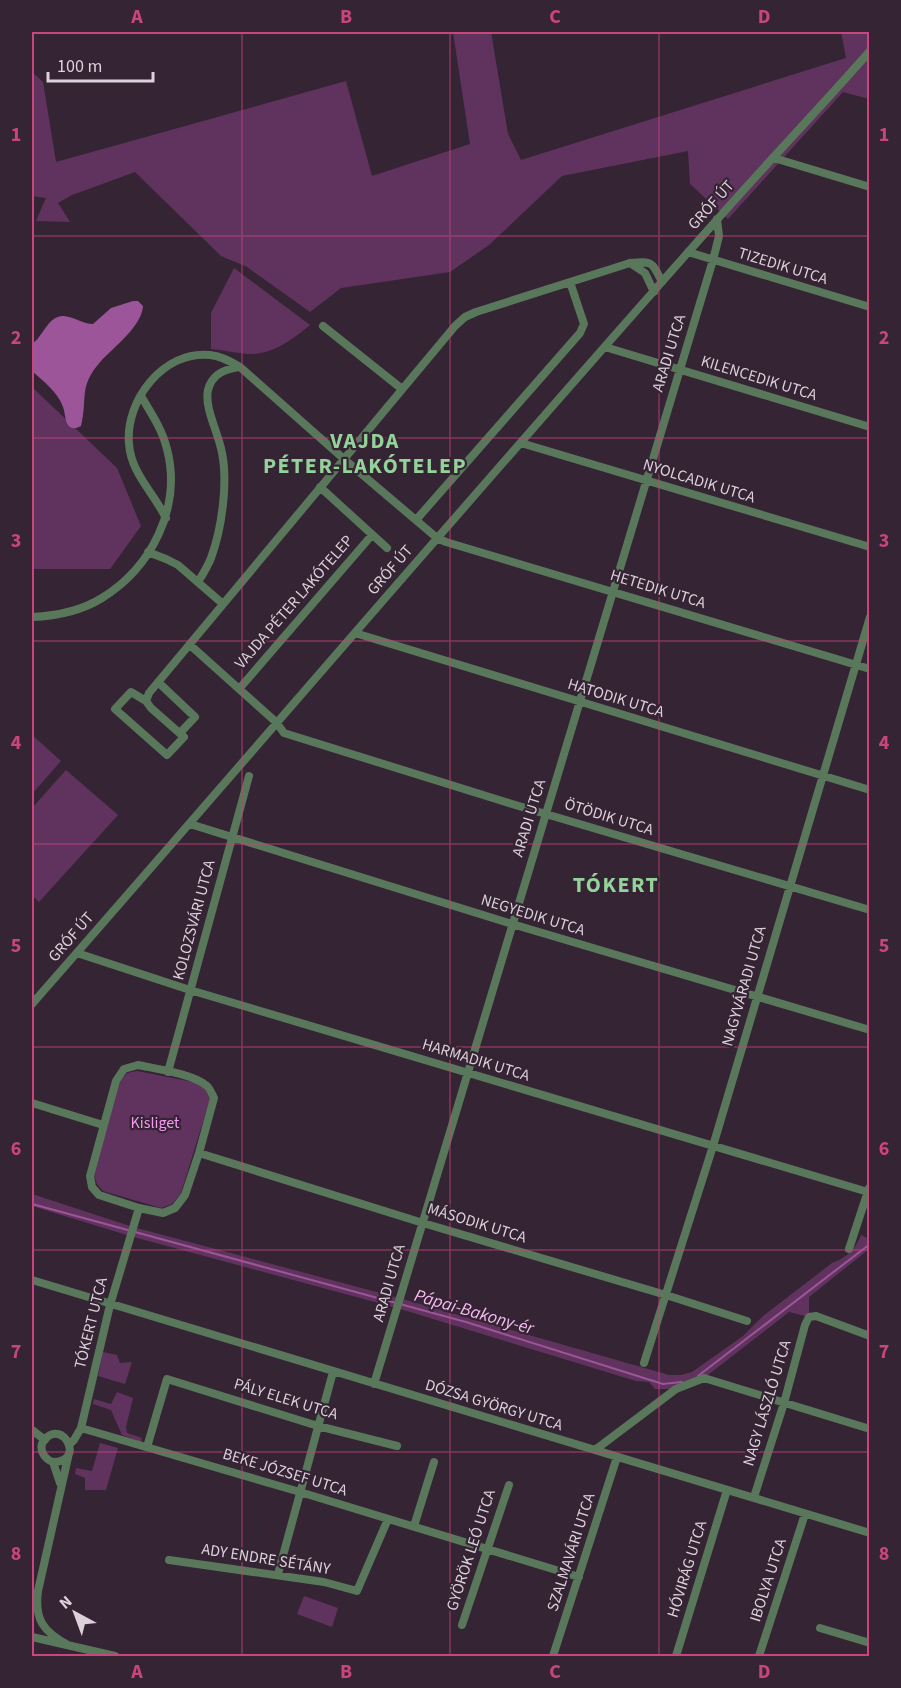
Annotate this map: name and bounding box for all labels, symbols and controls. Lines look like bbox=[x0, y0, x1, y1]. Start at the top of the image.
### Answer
text: A bbox=[130, 3, 143, 31]
text: B bbox=[340, 3, 352, 31]
text: C bbox=[549, 3, 561, 31]
text: D bbox=[758, 3, 770, 31]
scale bar bbox=[48, 45, 153, 83]
text: 100 m bbox=[57, 54, 102, 79]
text: 1 bbox=[11, 121, 21, 149]
text: 1 bbox=[879, 121, 889, 149]
street label: GRÓF ÚT bbox=[683, 175, 739, 235]
street label: TIZEDIK UTCA bbox=[735, 242, 831, 290]
street label: ARADI UTCA bbox=[647, 311, 691, 394]
text: 2 bbox=[11, 324, 21, 352]
text: 2 bbox=[879, 324, 889, 352]
street label: KILENCEDIK UTCA bbox=[698, 350, 820, 406]
district label: VAJDA PÉTER-LAKÓTELEP bbox=[263, 425, 467, 482]
street label: NYOLCADIK UTCA bbox=[640, 453, 758, 509]
text: 3 bbox=[11, 527, 21, 555]
text: 3 bbox=[879, 527, 889, 555]
street label: VAJDA PÉTER LAKÓTELEP bbox=[230, 530, 358, 674]
street label: GRÓF ÚT bbox=[362, 540, 418, 600]
street label: HETEDIK UTCA bbox=[608, 564, 709, 614]
street label: HATODIK UTCA bbox=[565, 673, 667, 723]
text: 4 bbox=[11, 729, 22, 757]
text: 4 bbox=[879, 729, 890, 757]
street label: ARADI UTCA bbox=[507, 776, 551, 859]
street label: ÖTÖDIK UTCA bbox=[562, 793, 656, 841]
street label: KOLOZSVÁRI UTCA bbox=[167, 857, 221, 982]
district label: TÓKERT bbox=[573, 869, 659, 901]
street label: NEGYEDIK UTCA bbox=[478, 889, 588, 941]
street label: GRÓF ÚT bbox=[43, 907, 99, 967]
street label: NAGYVÁRADI UTCA bbox=[716, 923, 772, 1049]
text: 5 bbox=[11, 932, 21, 960]
text: 5 bbox=[879, 932, 889, 960]
street label: HARMADIK UTCA bbox=[420, 1033, 533, 1087]
park label: Kisliget bbox=[131, 1112, 180, 1134]
text: 6 bbox=[11, 1135, 21, 1163]
text: 6 bbox=[879, 1135, 889, 1163]
street label: MÁSODIK UTCA bbox=[425, 1198, 529, 1249]
street label: ARADI UTCA bbox=[367, 1241, 411, 1324]
street label: TÓKERT UTCA bbox=[69, 1275, 113, 1371]
water label: Pápai-Bakony-ér bbox=[411, 1283, 537, 1341]
street label: NAGY LÁSZLÓ UTCA bbox=[737, 1337, 797, 1469]
text: 7 bbox=[11, 1338, 21, 1366]
text: 7 bbox=[879, 1338, 889, 1366]
street label: PÁLY ELEK UTCA bbox=[231, 1373, 341, 1425]
street label: DÓZSA GYÖRGY UTCA bbox=[423, 1374, 566, 1436]
street label: BEKE JÓZSEF UTCA bbox=[220, 1443, 350, 1502]
street label: GYÖRÖK LEÓ UTCA bbox=[441, 1486, 501, 1614]
street label: SZALMAVÁRI UTCA bbox=[542, 1490, 601, 1614]
street label: HÓVIRÁG UTCA bbox=[662, 1518, 712, 1620]
street label: IBOLYA UTCA bbox=[744, 1535, 792, 1625]
street label: ADY ENDRE SÉTÁNY bbox=[200, 1538, 332, 1580]
text: 8 bbox=[11, 1540, 21, 1568]
text: 8 bbox=[879, 1540, 889, 1568]
north arrow bbox=[45, 1583, 105, 1643]
text: N bbox=[55, 1591, 77, 1614]
text: A bbox=[130, 1658, 143, 1686]
text: B bbox=[340, 1658, 352, 1686]
text: C bbox=[549, 1658, 561, 1686]
text: D bbox=[758, 1658, 770, 1686]

